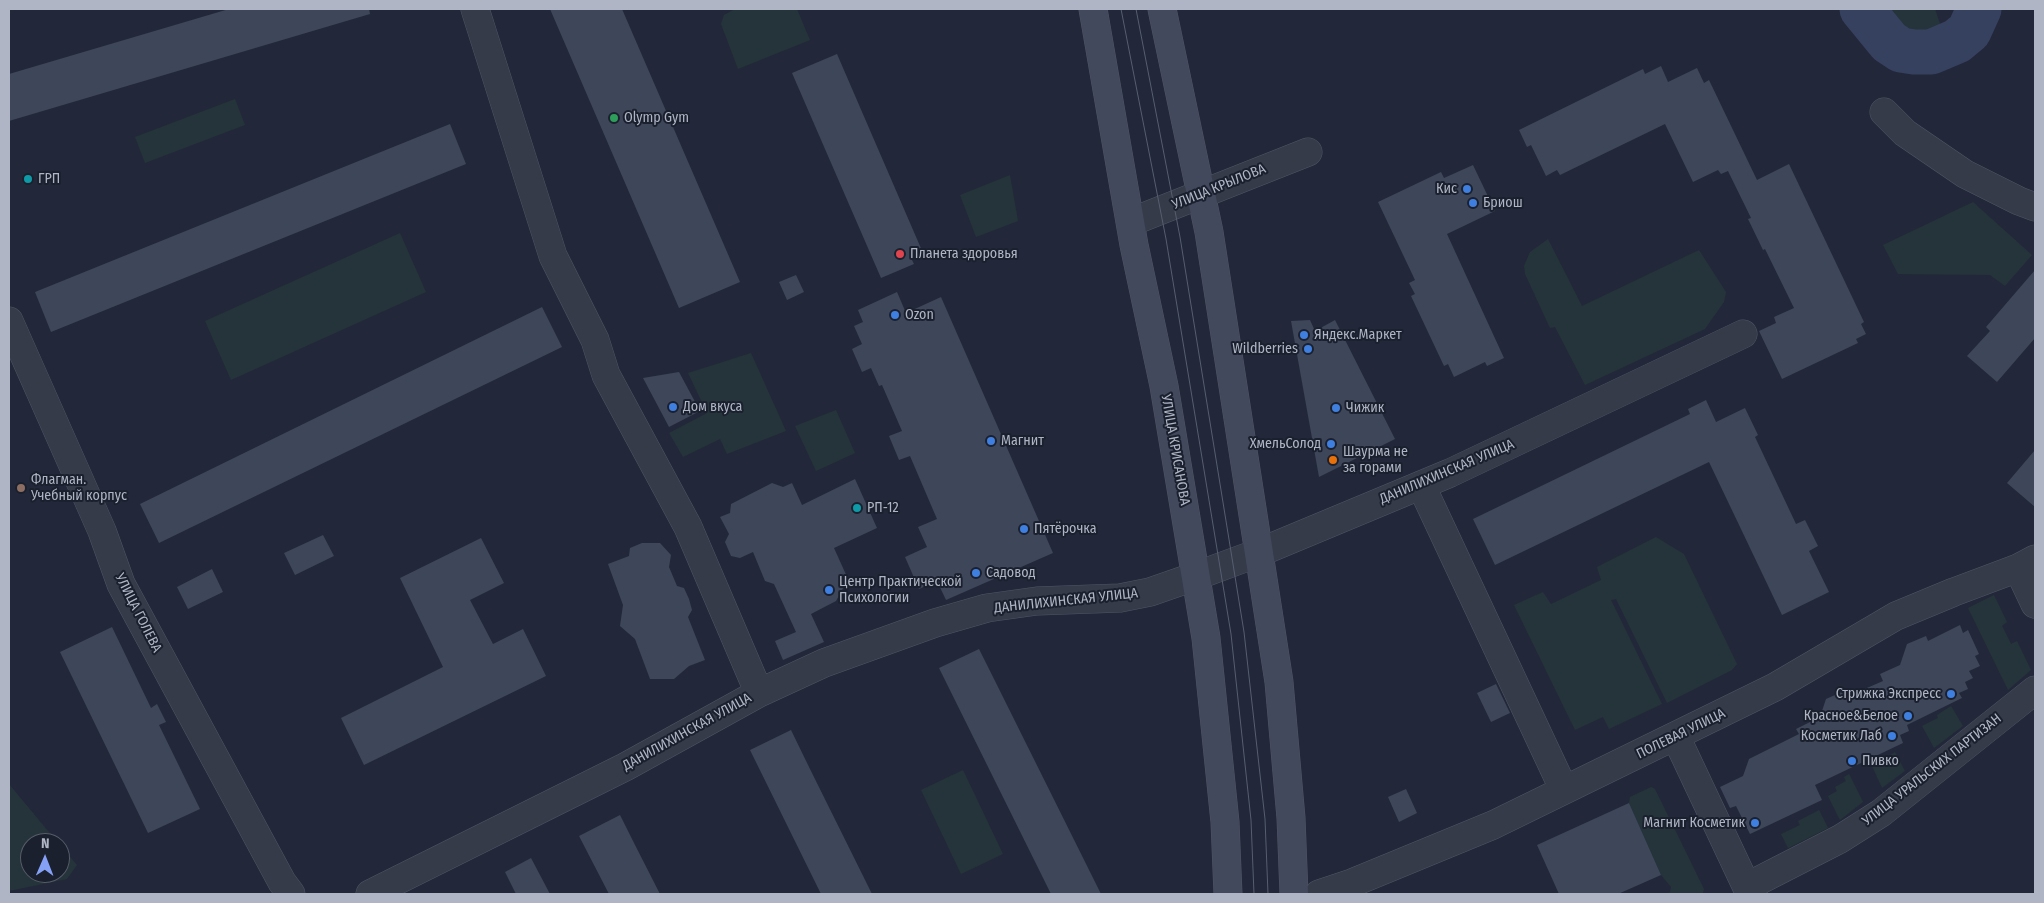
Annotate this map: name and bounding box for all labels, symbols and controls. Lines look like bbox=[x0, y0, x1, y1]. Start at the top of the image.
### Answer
place label: Olymp Gym bbox=[624, 110, 689, 126]
marker: Olymp Gym bbox=[608, 112, 620, 124]
street label: УЛИЦА КРЫЛОВА bbox=[1170, 161, 1268, 213]
place label: ГРП bbox=[38, 171, 60, 187]
marker: ГРП bbox=[22, 173, 34, 185]
place label: Кис bbox=[1436, 181, 1457, 197]
marker: Кис bbox=[1461, 183, 1473, 195]
place label: Бриош bbox=[1483, 195, 1523, 211]
marker: Бриош bbox=[1467, 197, 1479, 209]
place label: Планета здоровья bbox=[910, 246, 1018, 262]
marker: Планета здоровья bbox=[894, 248, 906, 260]
place label: Ozon bbox=[905, 307, 934, 323]
marker: Ozon bbox=[889, 309, 901, 321]
place label: Яндекс.Маркет bbox=[1314, 327, 1402, 343]
marker: Яндекс.Маркет bbox=[1298, 329, 1310, 341]
place label: Wildberries bbox=[1232, 341, 1298, 357]
marker: Wildberries bbox=[1302, 343, 1314, 355]
street label: УЛИЦА КРИСАНОВА bbox=[1157, 393, 1193, 507]
place label: Дом вкуса bbox=[683, 399, 742, 415]
place label: Чижик bbox=[1346, 400, 1384, 416]
marker: Дом вкуса bbox=[667, 401, 679, 413]
marker: Чижик bbox=[1330, 402, 1342, 414]
place label: Магнит bbox=[1001, 433, 1044, 449]
marker: Магнит bbox=[985, 435, 997, 447]
place label: ХмельСолод bbox=[1250, 436, 1321, 452]
street label: ДАНИЛИХИНСКАЯ УЛИЦА bbox=[1377, 436, 1517, 508]
marker: ХмельСолод bbox=[1325, 438, 1337, 450]
place label: Шаурма не за горами bbox=[1343, 444, 1408, 477]
marker: Шаурма не за горами bbox=[1327, 454, 1339, 466]
place label: Флагман. Учебный корпус bbox=[31, 472, 127, 504]
marker: Флагман. Учебный корпус bbox=[15, 482, 27, 494]
place label: РП-12 bbox=[867, 500, 899, 516]
marker: РП-12 bbox=[851, 502, 863, 514]
place label: Пятёрочка bbox=[1034, 521, 1097, 537]
marker: Пятёрочка bbox=[1018, 523, 1030, 535]
place label: Садовод bbox=[986, 565, 1035, 581]
marker: Садовод bbox=[970, 567, 982, 579]
street label: УЛИЦА ГОЛЕВА bbox=[111, 571, 165, 655]
place label: Центр Практической Психологии bbox=[839, 574, 962, 606]
marker: Центр Практической Психологии bbox=[823, 584, 835, 596]
street label: ДАНИЛИХИНСКАЯ УЛИЦА bbox=[993, 585, 1139, 617]
place label: Стрижка Экспресс bbox=[1836, 686, 1941, 702]
marker: Стрижка Экспресс bbox=[1945, 688, 1957, 700]
street label: ДАНИЛИХИНСКАЯ УЛИЦА bbox=[620, 690, 754, 774]
street label: ПОЛЕВАЯ УЛИЦА bbox=[1634, 705, 1728, 763]
place label: Красное&Белое bbox=[1804, 708, 1898, 724]
street label: УЛИЦА УРАЛЬСКИХ ПАРТИЗАН bbox=[1859, 710, 2005, 830]
marker: Красное&Белое bbox=[1902, 710, 1914, 722]
place label: Косметик Лаб bbox=[1801, 728, 1882, 744]
marker: Косметик Лаб bbox=[1886, 730, 1898, 742]
place label: Пивко bbox=[1862, 753, 1899, 769]
marker: Пивко bbox=[1846, 755, 1858, 767]
place label: Магнит Косметик bbox=[1643, 815, 1745, 831]
marker: Магнит Косметик bbox=[1749, 817, 1761, 829]
north arrow bbox=[20, 833, 70, 883]
text: N bbox=[41, 835, 50, 852]

